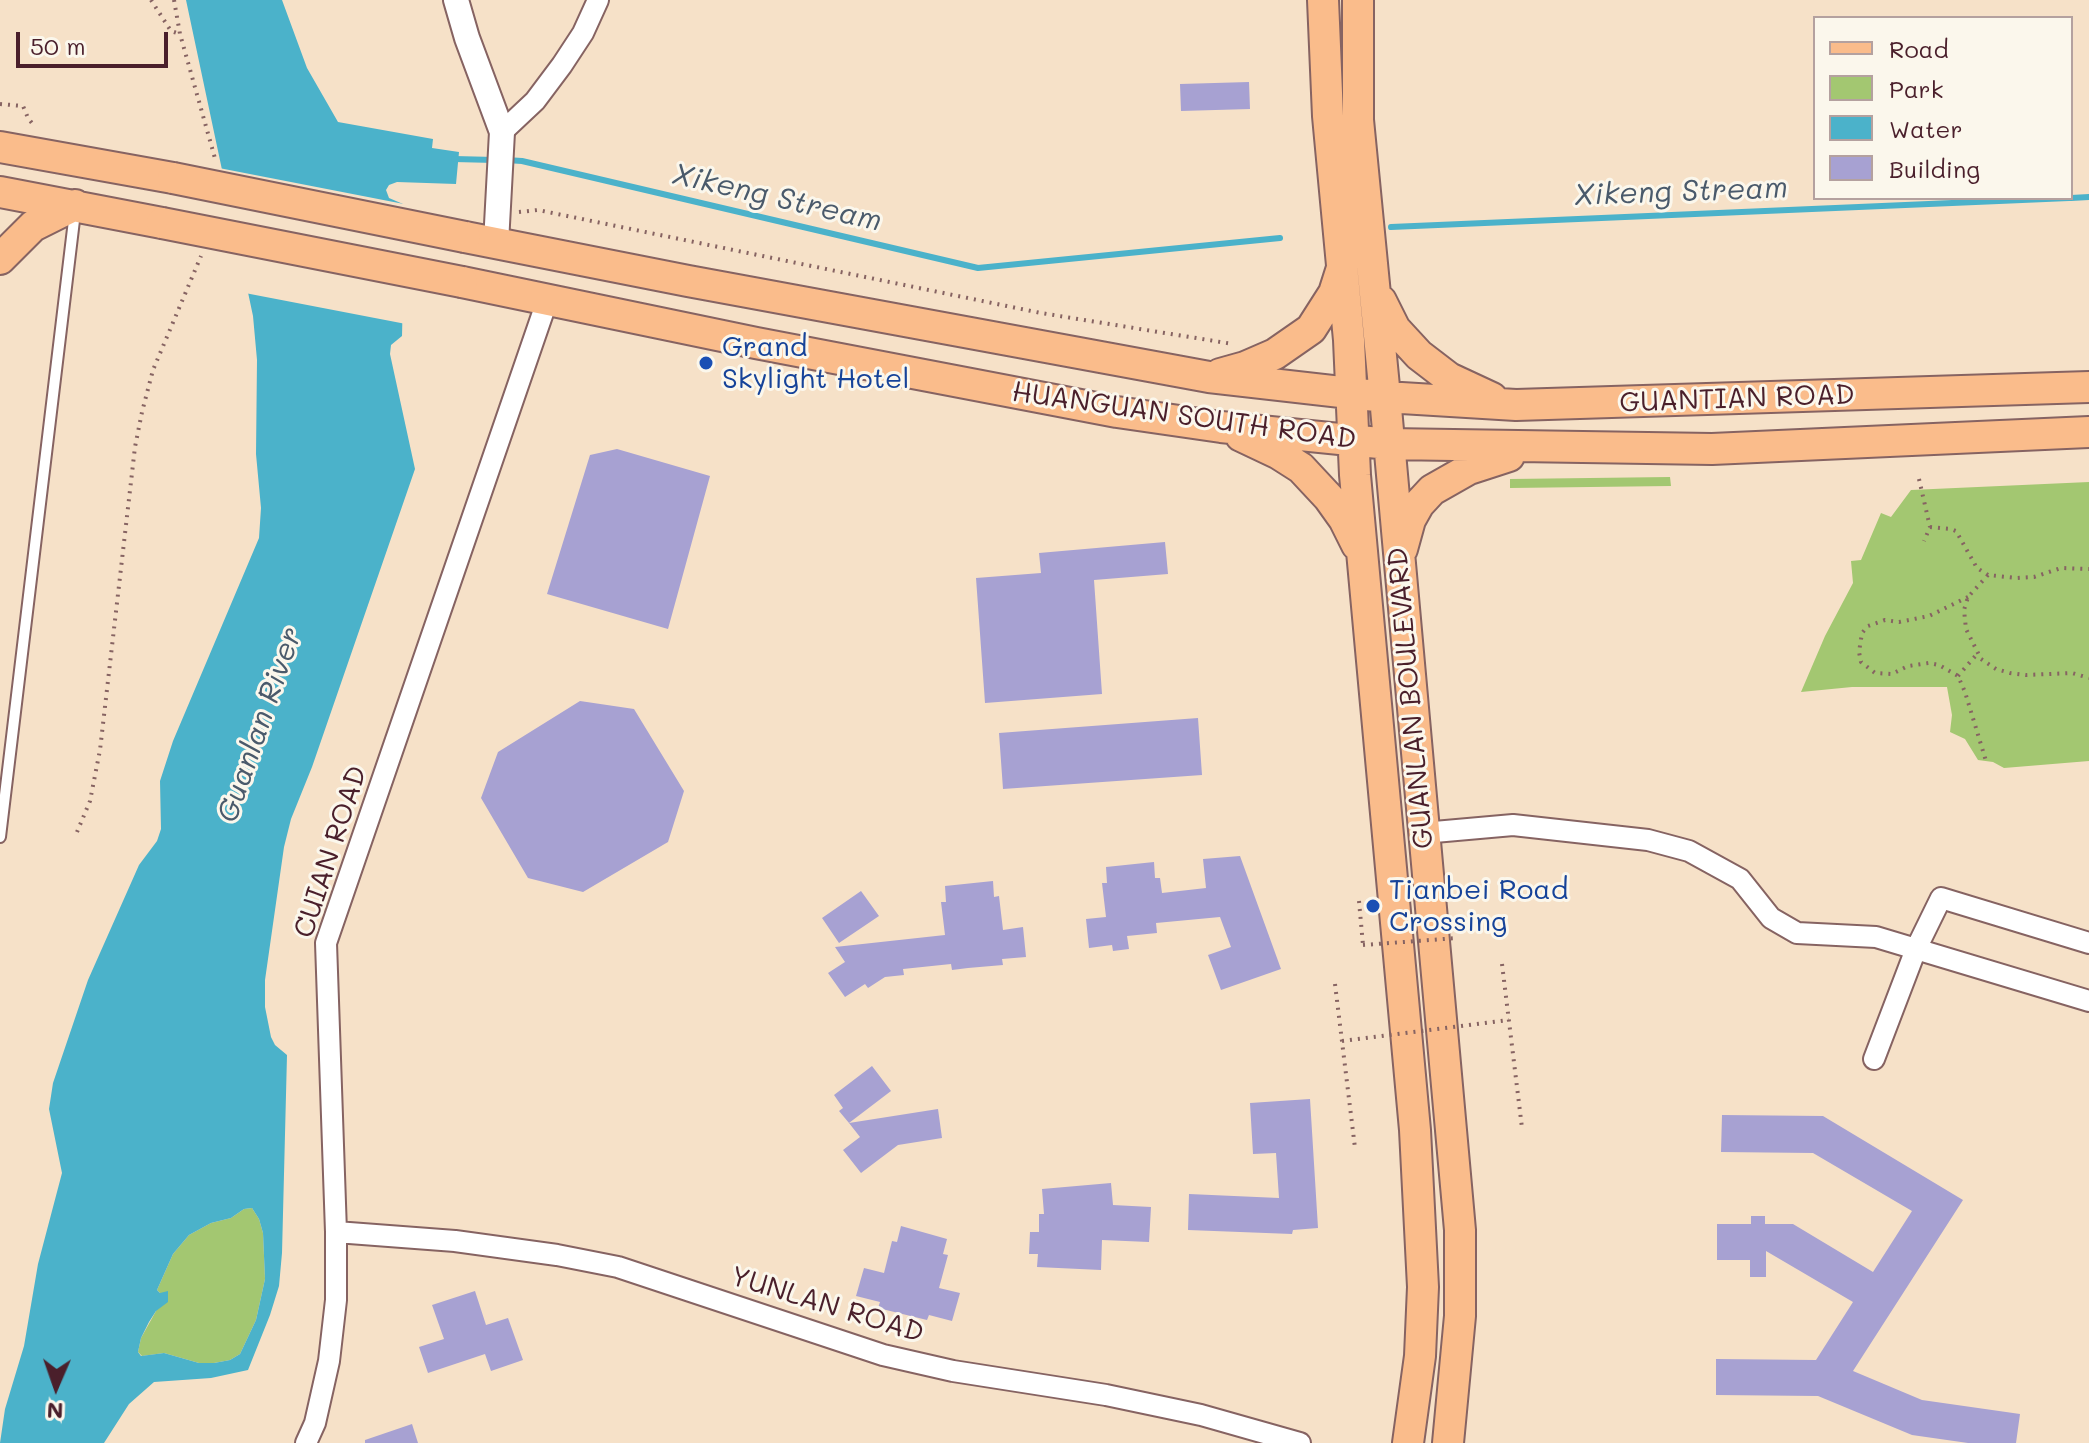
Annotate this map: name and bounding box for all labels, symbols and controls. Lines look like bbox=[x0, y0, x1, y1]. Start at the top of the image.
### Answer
scale bar bbox=[20, 16, 172, 66]
legend bbox=[1813, 16, 2073, 200]
text: 50 m bbox=[30, 30, 86, 61]
text: Road bbox=[1889, 33, 1949, 64]
text: Park bbox=[1889, 73, 1943, 104]
text: Water bbox=[1889, 113, 1963, 144]
text: Building bbox=[1889, 153, 1980, 184]
water label: Xikeng Stream bbox=[669, 156, 885, 240]
water label: Xikeng Stream bbox=[1574, 170, 1788, 214]
place label: Grand Skylight Hotel bbox=[722, 330, 909, 396]
marker: Grand Skylight Hotel bbox=[697, 354, 715, 372]
street label: HUANGUAN SOUTH ROAD bbox=[1010, 375, 1358, 457]
street label: GUANTIAN ROAD bbox=[1619, 378, 1855, 420]
street label: GUANLAN BOULEVARD bbox=[1381, 546, 1441, 850]
water label: Guanlan River bbox=[210, 623, 310, 827]
street label: CUIAN ROAD bbox=[287, 762, 375, 942]
place label: Tianbei Road Crossing bbox=[1389, 873, 1569, 939]
marker: Tianbei Road Crossing bbox=[1364, 897, 1382, 915]
street label: YUNLAN ROAD bbox=[726, 1260, 928, 1350]
north arrow bbox=[16, 1347, 96, 1427]
text: N bbox=[46, 1397, 64, 1426]

